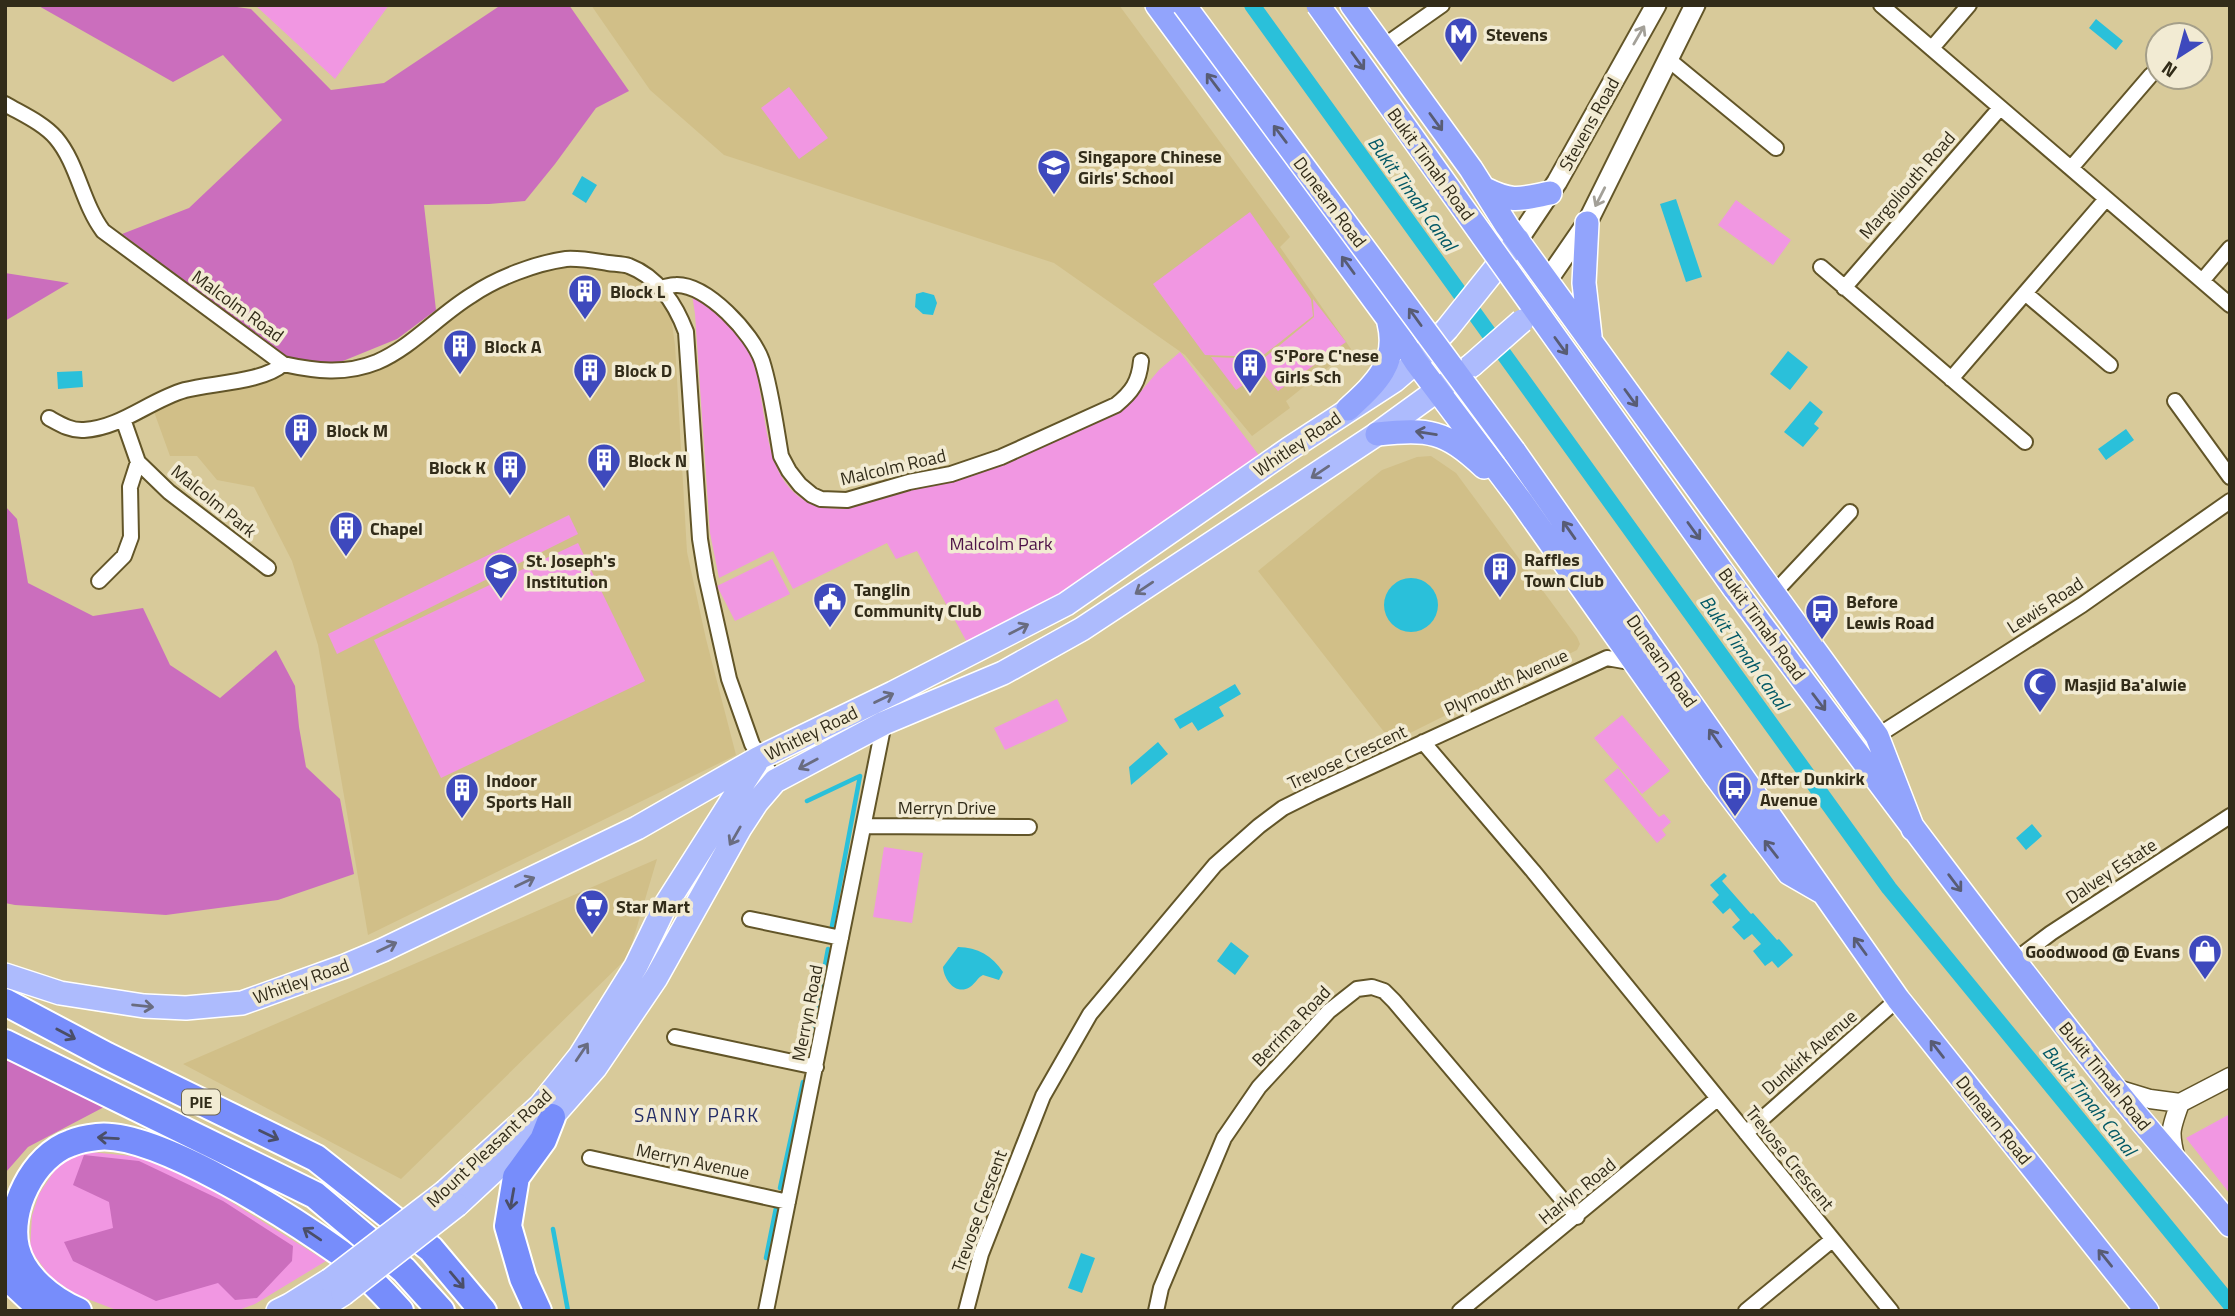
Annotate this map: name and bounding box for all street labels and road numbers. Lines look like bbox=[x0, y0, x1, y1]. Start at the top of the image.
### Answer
street label: Stevens Road bbox=[1552, 72, 1626, 176]
street label: Bukit Timah Road bbox=[1381, 102, 1481, 226]
street label: Margoliouth Road bbox=[1853, 125, 1961, 245]
street label: Dunearn Road bbox=[1287, 151, 1373, 253]
street label: Malcolm Road bbox=[187, 263, 289, 349]
street label: Whitley Road bbox=[1248, 405, 1346, 483]
street label: Malcolm Road bbox=[837, 442, 949, 492]
street label: Malcolm Park bbox=[165, 458, 263, 544]
street label: Bukit Timah Road bbox=[1712, 562, 1812, 686]
street label: Lewis Road bbox=[2001, 570, 2089, 640]
street label: Dunearn Road bbox=[1620, 609, 1704, 713]
street label: Plymouth Avenue bbox=[1440, 641, 1572, 723]
street label: Whitley Road bbox=[760, 699, 862, 767]
street label: Trevose Crescent bbox=[1283, 717, 1411, 796]
street label: Merryn Drive bbox=[898, 794, 996, 821]
street label: Dalvey Estate bbox=[2060, 831, 2162, 911]
street label: Whitley Road bbox=[249, 951, 353, 1011]
street label: Merryn Road bbox=[784, 962, 830, 1064]
street label: Berrima Road bbox=[1245, 979, 1337, 1073]
street label: Dunkirk Avenue bbox=[1755, 1003, 1863, 1101]
street label: Bukit Timah Road bbox=[2052, 1016, 2158, 1136]
street label: Dunearn Road bbox=[1950, 1070, 2038, 1170]
street label: Mount Pleasant Road bbox=[420, 1082, 558, 1214]
road number: PIE bbox=[182, 1090, 220, 1114]
street label: Trevose Crescent bbox=[1739, 1100, 1841, 1217]
street label: Merryn Avenue bbox=[634, 1136, 752, 1186]
street label: Trevose Crescent bbox=[944, 1145, 1014, 1276]
street label: Harlyn Road bbox=[1532, 1151, 1622, 1231]

